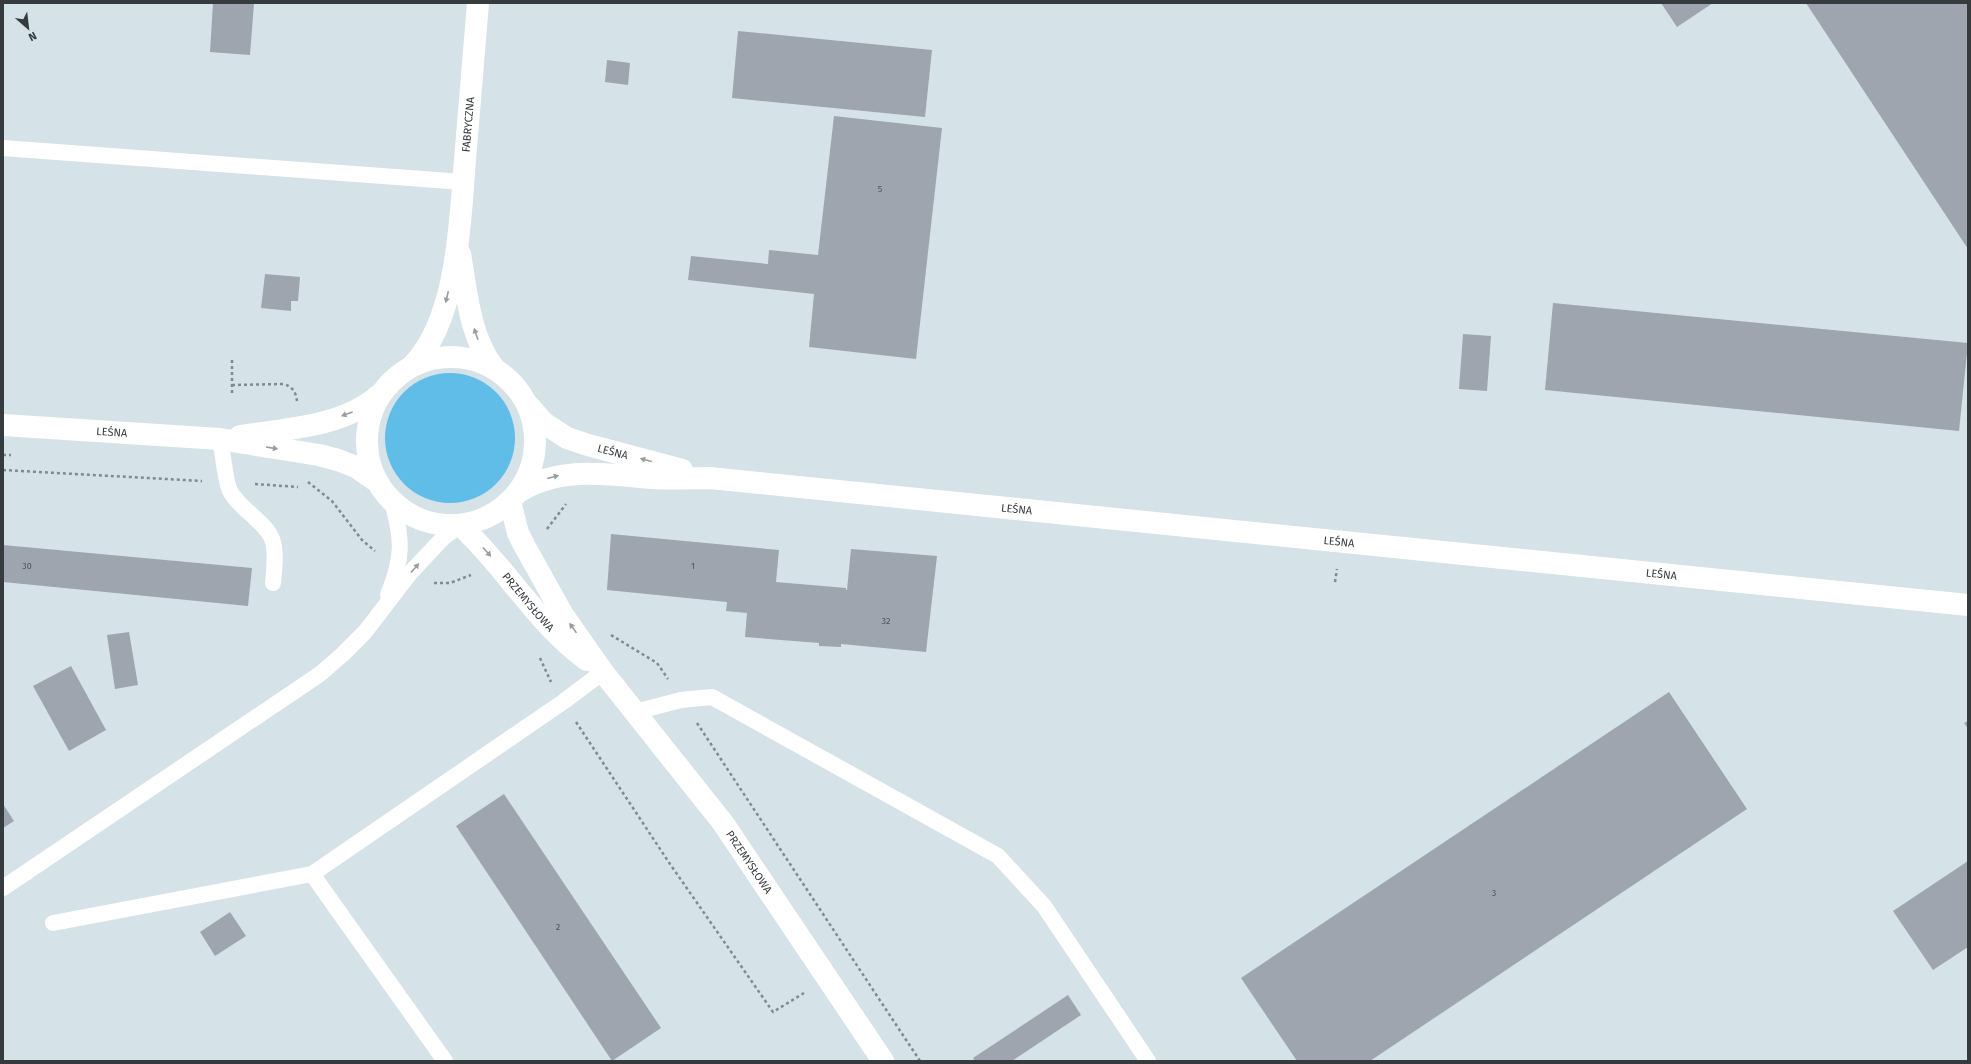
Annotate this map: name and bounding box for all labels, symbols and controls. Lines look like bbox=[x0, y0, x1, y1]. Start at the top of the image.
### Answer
north arrow bbox=[8, 8, 48, 48]
text: N bbox=[26, 29, 39, 44]
street label: FABRYCZNA bbox=[459, 96, 477, 153]
house number: 5 bbox=[878, 184, 883, 194]
one-way arrow bbox=[443, 290, 449, 303]
one-way arrow bbox=[473, 327, 479, 339]
one-way arrow bbox=[341, 412, 353, 418]
street label: LEŚNA bbox=[96, 424, 128, 440]
street label: LEŚNA bbox=[596, 441, 630, 462]
one-way arrow bbox=[266, 445, 278, 451]
one-way arrow bbox=[639, 457, 651, 463]
one-way arrow bbox=[547, 474, 559, 480]
street label: LEŚNA bbox=[1001, 501, 1033, 517]
street label: LEŚNA bbox=[1323, 533, 1356, 550]
one-way arrow bbox=[483, 547, 492, 557]
house number: 30 bbox=[22, 561, 32, 571]
house number: 1 bbox=[691, 561, 695, 571]
one-way arrow bbox=[410, 563, 420, 573]
street label: LEŚNA bbox=[1645, 566, 1678, 582]
street label: PRZEMYSŁOWA bbox=[500, 570, 558, 634]
house number: 32 bbox=[882, 616, 890, 626]
one-way arrow bbox=[569, 623, 577, 634]
street label: PRZEMYSŁOWA bbox=[723, 828, 775, 896]
house number: 3 bbox=[1492, 888, 1496, 898]
house number: 2 bbox=[556, 922, 560, 932]

